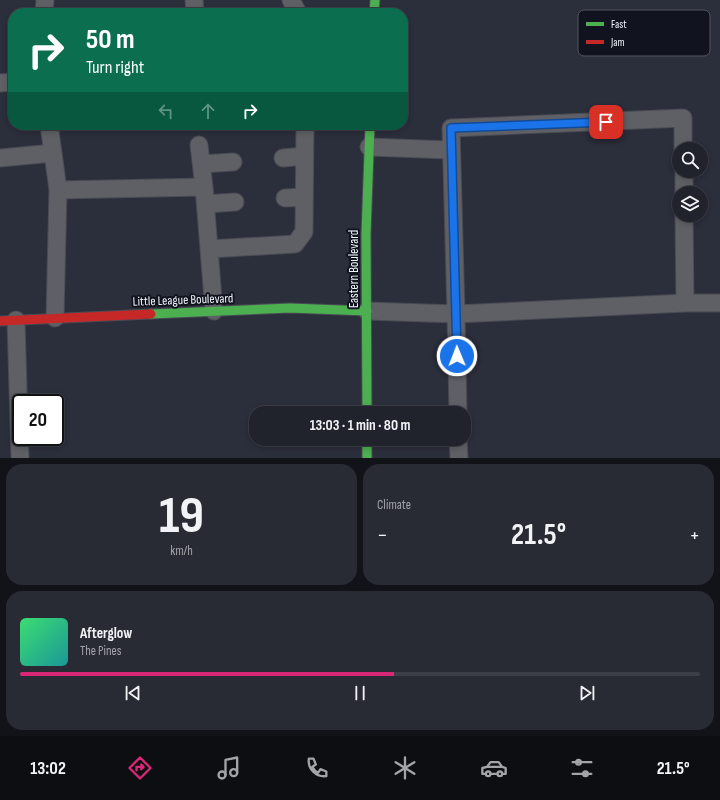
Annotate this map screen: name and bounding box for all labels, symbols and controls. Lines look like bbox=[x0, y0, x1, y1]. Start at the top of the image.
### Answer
legend bbox=[578, 10, 710, 56]
text: Fast bbox=[611, 18, 627, 31]
text: 50 m bbox=[86, 23, 135, 56]
icon: right bbox=[20, 24, 72, 76]
text: Jam bbox=[610, 36, 625, 49]
text: Turn right bbox=[86, 57, 144, 78]
icon: left bbox=[155, 100, 177, 122]
icon: ahead bbox=[197, 100, 219, 122]
icon: right bbox=[239, 100, 261, 122]
pin bbox=[589, 105, 623, 139]
icon: arrive bbox=[595, 111, 617, 133]
map controls bbox=[672, 142, 708, 222]
button: search bbox=[672, 142, 708, 178]
button: layers bbox=[672, 186, 708, 222]
street label: Eastern Boulevard bbox=[346, 230, 362, 308]
street label: Little League Boulevard bbox=[132, 290, 234, 310]
position arrow bbox=[436, 335, 478, 377]
speed limit sign: 20 bbox=[12, 394, 64, 446]
text: 13:03 · 1 min · 80 m bbox=[310, 416, 410, 435]
text: 19 bbox=[159, 485, 204, 548]
text: Climate bbox=[377, 497, 411, 513]
text: 21.5° bbox=[511, 517, 566, 553]
text: − bbox=[377, 522, 388, 549]
text: + bbox=[689, 522, 700, 549]
text: km/h bbox=[170, 543, 193, 559]
text: Afterglow bbox=[80, 624, 132, 643]
text: The Pines bbox=[80, 643, 121, 659]
icon: previous bbox=[122, 682, 144, 704]
icon: pause bbox=[349, 682, 371, 704]
icon: next bbox=[576, 682, 598, 704]
icon: directions bbox=[126, 754, 154, 782]
icon: music bbox=[215, 754, 243, 782]
icon: phone bbox=[303, 754, 331, 782]
icon: climate bbox=[391, 754, 419, 782]
icon: car bbox=[480, 754, 508, 782]
icon: filters bbox=[568, 754, 596, 782]
text: 13:02 bbox=[30, 758, 66, 779]
text: 21.5° bbox=[657, 758, 690, 779]

